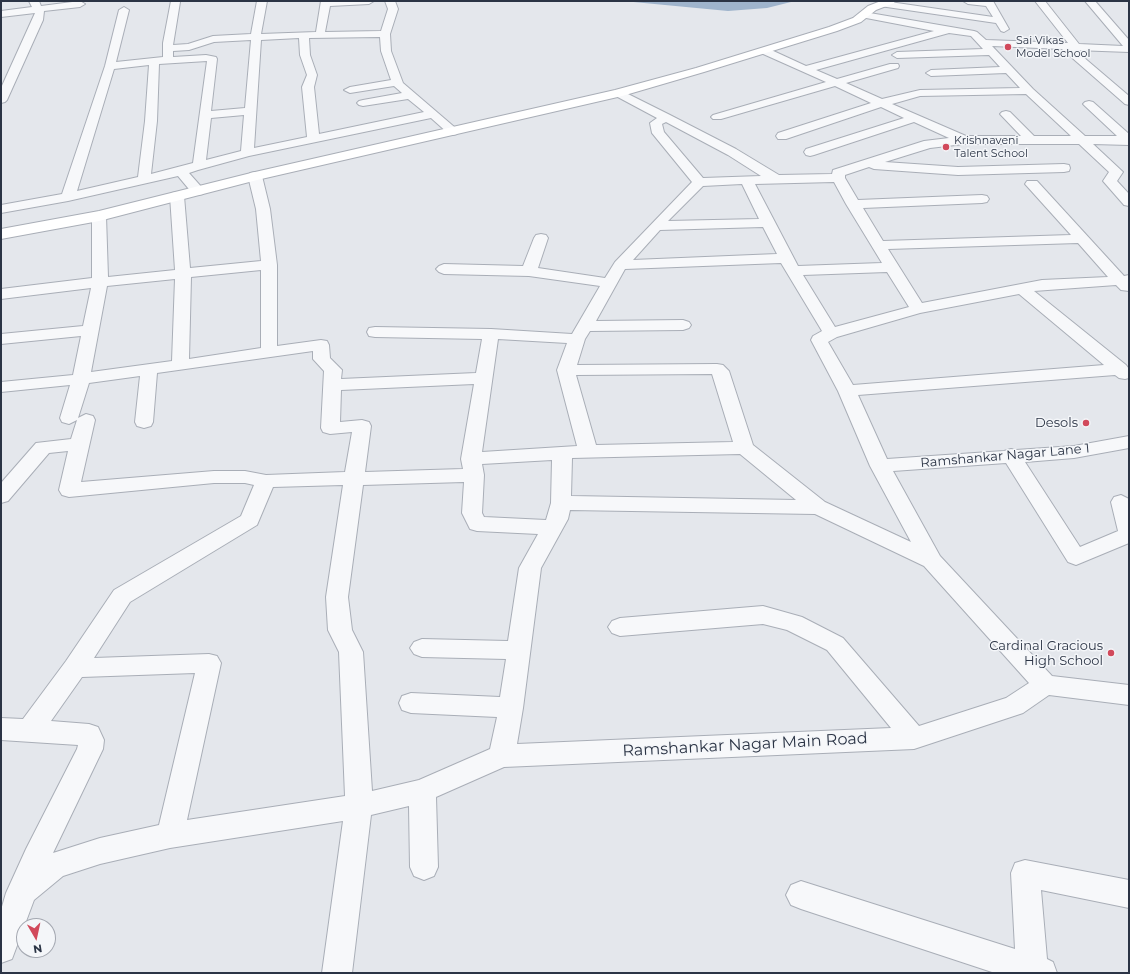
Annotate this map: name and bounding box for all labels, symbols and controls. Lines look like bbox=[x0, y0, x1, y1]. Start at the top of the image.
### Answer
place label: Sai Vikas Model School bbox=[1016, 34, 1090, 60]
marker: Sai Vikas Model School bbox=[1003, 42, 1013, 52]
place label: Krishnaveni Talent School bbox=[954, 134, 1028, 160]
marker: Krishnaveni Talent School bbox=[941, 142, 951, 152]
place label: Desols bbox=[1035, 415, 1078, 431]
marker: Desols bbox=[1081, 418, 1091, 428]
street label: Ramshankar Nagar Lane 1 bbox=[920, 441, 1090, 471]
place label: Cardinal Gracious High School bbox=[989, 638, 1103, 669]
marker: Cardinal Gracious High School bbox=[1106, 648, 1116, 658]
street label: Ramshankar Nagar Main Road bbox=[622, 729, 868, 761]
north arrow bbox=[16, 918, 56, 958]
text: N bbox=[32, 941, 43, 956]

